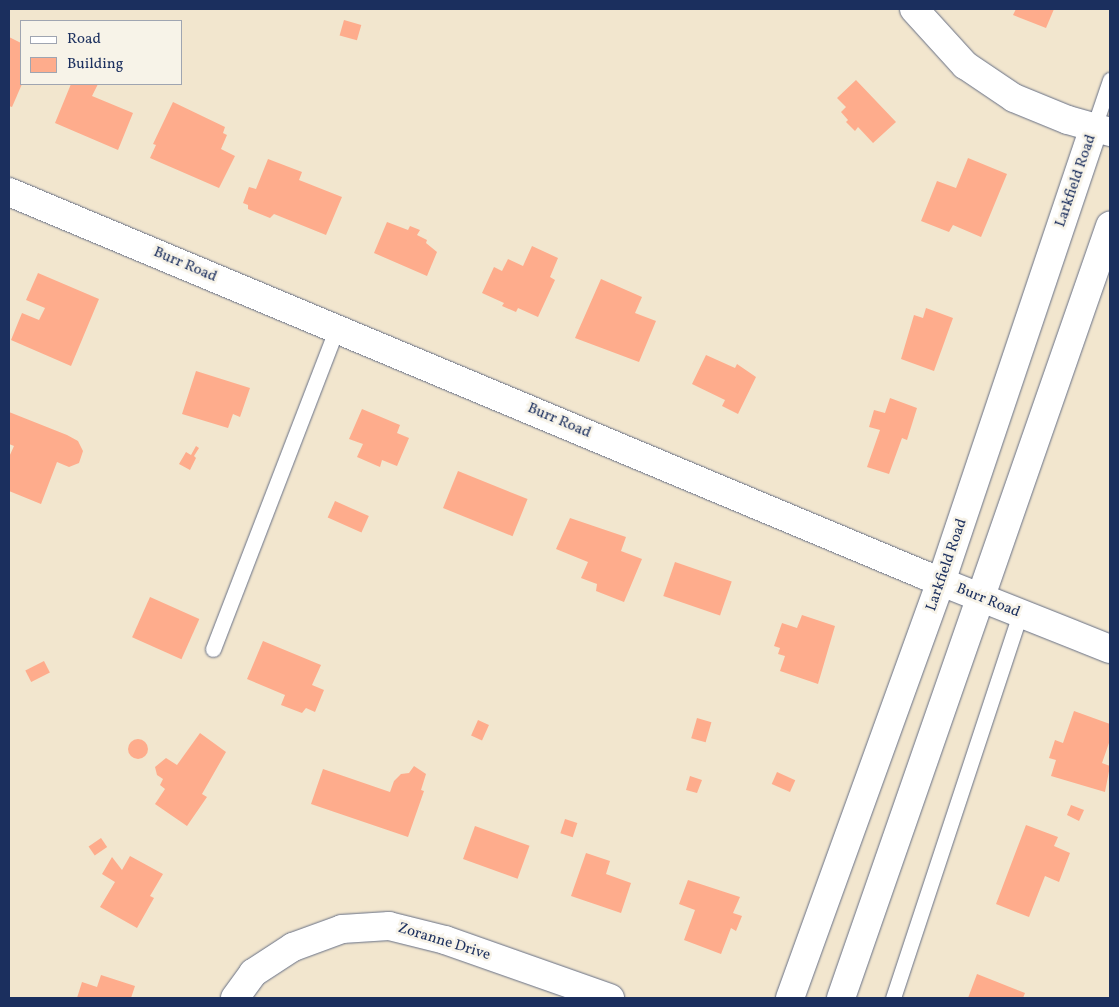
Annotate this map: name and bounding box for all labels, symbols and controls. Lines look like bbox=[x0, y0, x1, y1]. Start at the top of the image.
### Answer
legend bbox=[20, 20, 182, 85]
text: Road bbox=[67, 29, 101, 50]
text: Building bbox=[67, 54, 123, 75]
street label: Larkfield Road bbox=[1052, 132, 1100, 230]
street label: Burr Road bbox=[151, 244, 219, 286]
street label: Burr Road bbox=[525, 400, 593, 442]
street label: Larkfield Road bbox=[923, 516, 971, 614]
street label: Burr Road bbox=[953, 580, 1023, 622]
street label: Zoranne Drive bbox=[396, 919, 492, 965]

